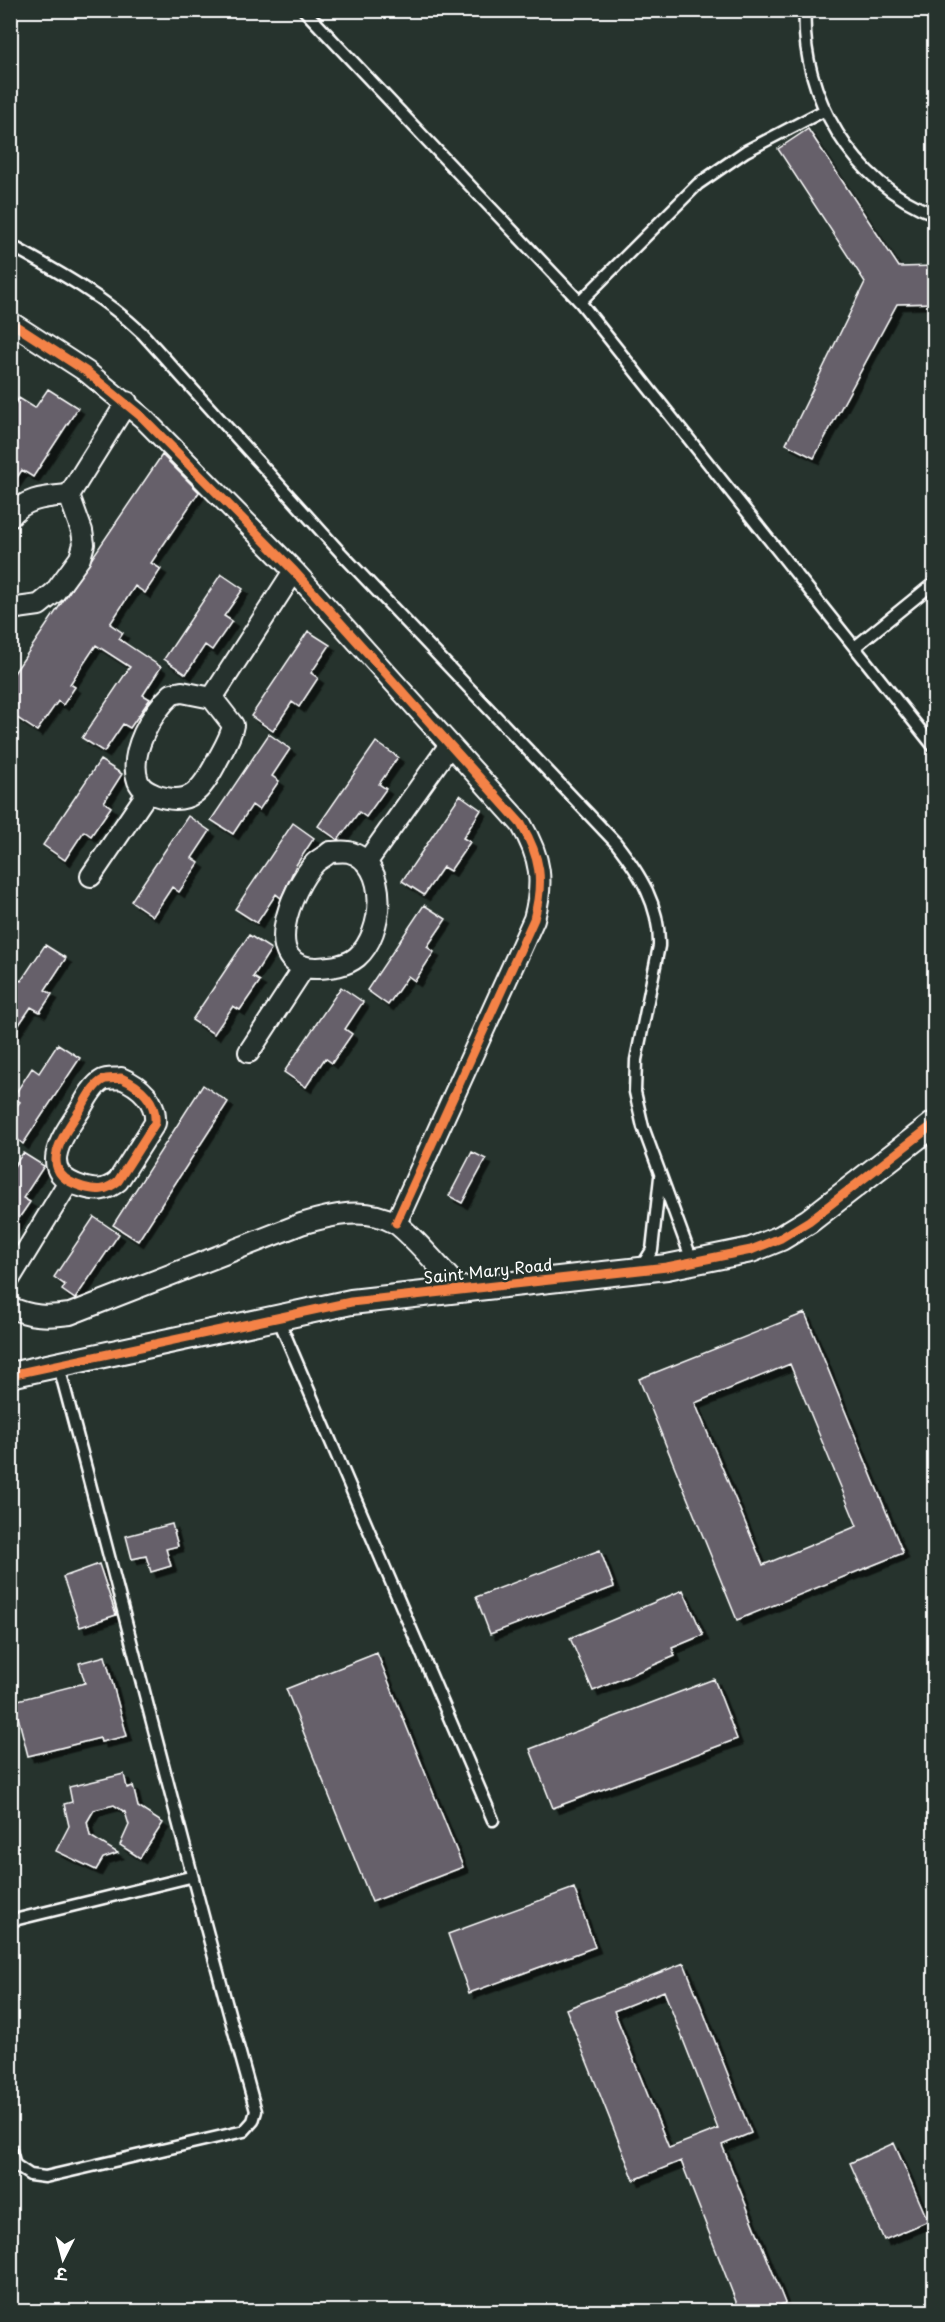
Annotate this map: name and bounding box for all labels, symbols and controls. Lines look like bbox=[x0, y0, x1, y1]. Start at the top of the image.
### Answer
street label: Saint Mary Road bbox=[422, 1251, 553, 1289]
north arrow bbox=[33, 2229, 93, 2289]
text: उ bbox=[53, 2262, 70, 2288]

